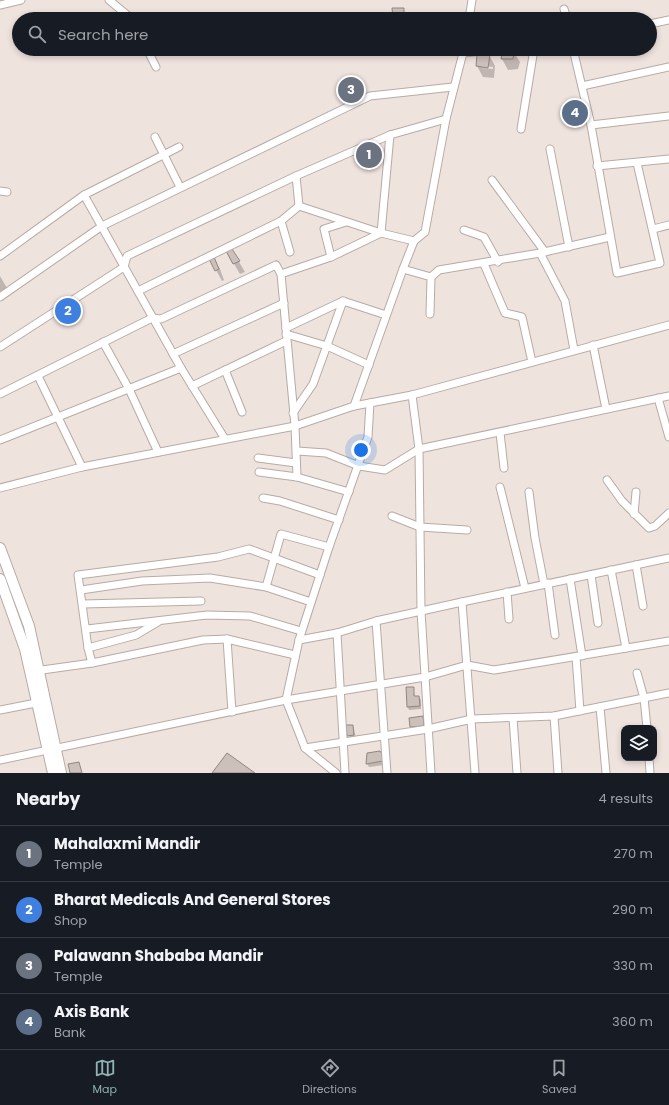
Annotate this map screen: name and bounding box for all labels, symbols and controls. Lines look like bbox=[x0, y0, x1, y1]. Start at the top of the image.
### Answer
search box bbox=[12, 12, 657, 56]
icon: search bbox=[26, 23, 48, 45]
text: Search here bbox=[58, 24, 148, 45]
pin: 3 bbox=[338, 75, 364, 105]
pin: 4 bbox=[562, 98, 588, 128]
pin: 1 bbox=[356, 140, 382, 170]
pin: 2 bbox=[55, 296, 81, 326]
your location bbox=[351, 440, 371, 460]
map controls bbox=[621, 725, 657, 761]
button: layers bbox=[621, 725, 657, 761]
text: Nearby bbox=[16, 787, 80, 811]
text: 4 results bbox=[599, 789, 653, 808]
text: Mahalaxmi Mandir bbox=[54, 833, 200, 854]
text: 1 bbox=[27, 844, 31, 863]
text: 270 m bbox=[613, 844, 653, 863]
text: Temple bbox=[54, 855, 103, 874]
text: Bharat Medicals And General Stores bbox=[54, 889, 331, 910]
text: 2 bbox=[25, 900, 33, 919]
text: 290 m bbox=[612, 900, 653, 919]
text: Shop bbox=[54, 911, 87, 930]
text: Palawann Shababa Mandir bbox=[54, 945, 263, 966]
text: 3 bbox=[25, 956, 33, 975]
text: 330 m bbox=[613, 956, 653, 975]
text: Temple bbox=[54, 967, 103, 986]
text: Axis Bank bbox=[54, 1001, 129, 1022]
text: 4 bbox=[25, 1012, 33, 1031]
text: 360 m bbox=[612, 1012, 653, 1031]
text: Bank bbox=[54, 1023, 86, 1042]
tab: Map bbox=[93, 1057, 117, 1098]
tab: Directions bbox=[302, 1057, 357, 1098]
tab: Saved bbox=[542, 1057, 576, 1098]

